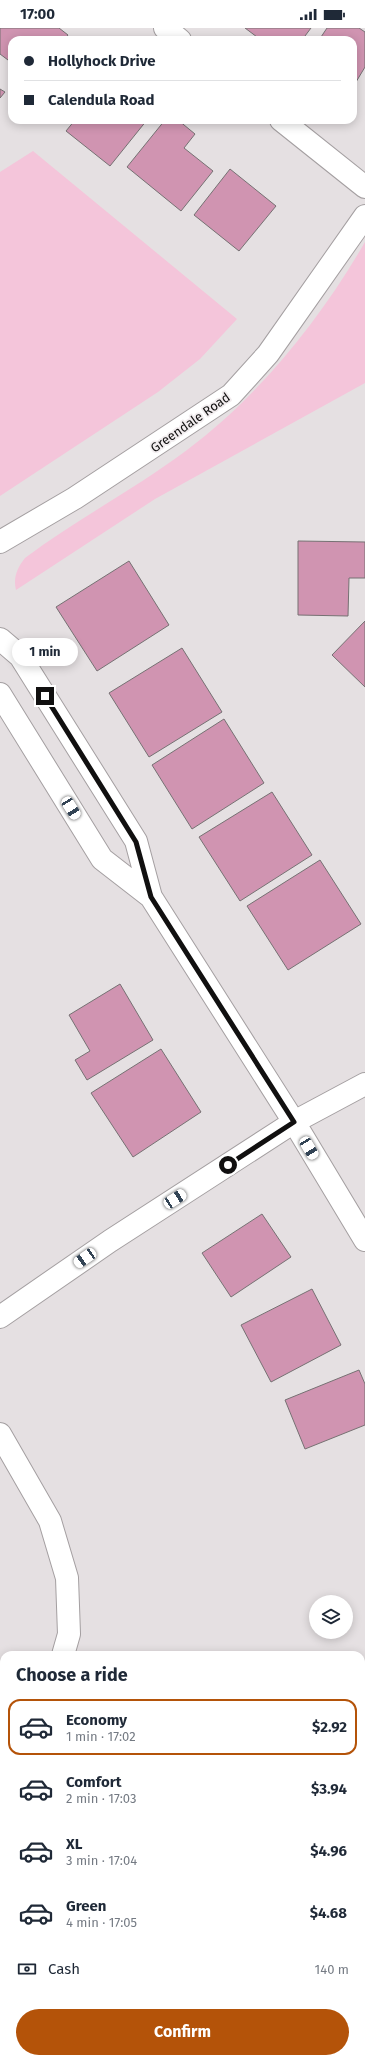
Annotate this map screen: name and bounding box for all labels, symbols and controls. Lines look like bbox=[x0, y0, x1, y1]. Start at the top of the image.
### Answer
text: 17:00 bbox=[20, 5, 55, 23]
text: Hollyhock Drive bbox=[48, 52, 156, 70]
text: Calendula Road bbox=[48, 91, 154, 109]
street label: Greendale Road bbox=[148, 389, 233, 455]
callout: 1 min bbox=[12, 638, 78, 666]
text: 1 min bbox=[29, 644, 61, 659]
route end bbox=[36, 687, 54, 705]
car bbox=[60, 795, 82, 821]
car bbox=[298, 1135, 320, 1161]
route start bbox=[219, 1156, 237, 1174]
car bbox=[162, 1187, 188, 1211]
car bbox=[72, 1246, 98, 1270]
map controls bbox=[309, 1595, 353, 1639]
button: layers bbox=[309, 1595, 353, 1639]
text: Choose a ride bbox=[16, 1664, 128, 1686]
icon: car bbox=[18, 1709, 54, 1745]
text: Economy bbox=[66, 1711, 127, 1729]
text: $2.92 bbox=[312, 1718, 347, 1736]
text: 1 min · 17:02 bbox=[66, 1729, 136, 1744]
icon: car bbox=[18, 1771, 54, 1807]
text: Comfort bbox=[66, 1773, 122, 1791]
text: $3.94 bbox=[311, 1780, 347, 1798]
text: 2 min · 17:03 bbox=[66, 1791, 136, 1806]
icon: car bbox=[18, 1833, 54, 1869]
text: XL bbox=[66, 1835, 82, 1853]
text: $4.96 bbox=[310, 1842, 347, 1860]
text: 3 min · 17:04 bbox=[66, 1853, 137, 1868]
icon: car bbox=[18, 1895, 54, 1931]
text: Green bbox=[66, 1897, 106, 1915]
text: $4.68 bbox=[310, 1904, 347, 1922]
text: 4 min · 17:05 bbox=[66, 1915, 137, 1930]
icon: cash bbox=[16, 1958, 38, 1980]
text: Cash bbox=[48, 1960, 80, 1978]
text: 140 m bbox=[315, 1962, 349, 1977]
button: Confirm bbox=[16, 2009, 349, 2055]

